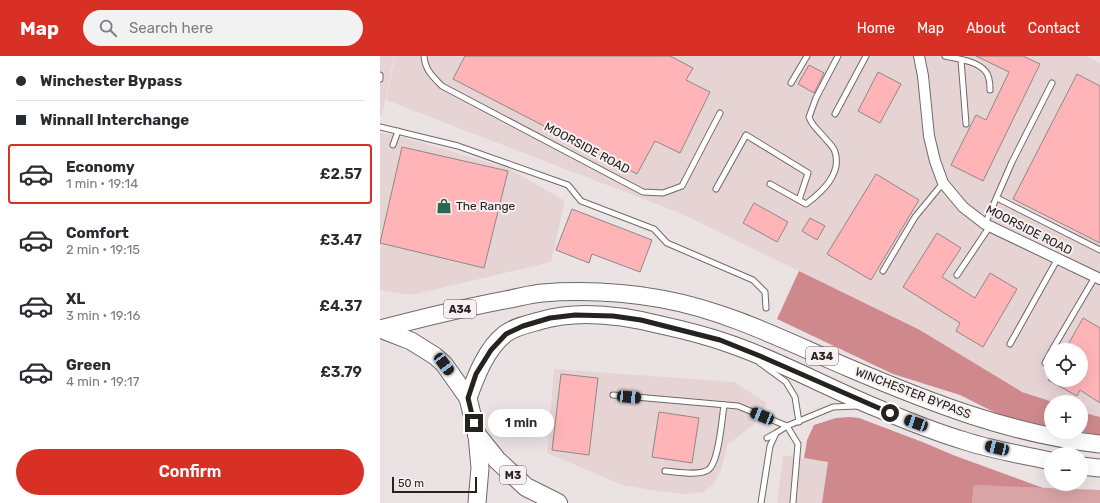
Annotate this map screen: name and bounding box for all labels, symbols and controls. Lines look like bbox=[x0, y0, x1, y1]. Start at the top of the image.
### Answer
search box bbox=[83, 10, 363, 46]
text: Map bbox=[20, 17, 59, 40]
icon: search bbox=[97, 17, 119, 39]
text: Search here bbox=[129, 19, 213, 37]
text: Home bbox=[857, 20, 895, 37]
text: Map bbox=[917, 20, 944, 37]
text: About bbox=[966, 20, 1006, 37]
text: Contact bbox=[1028, 20, 1080, 37]
text: Winchester Bypass bbox=[40, 72, 182, 90]
text: Winnall Interchange bbox=[40, 111, 189, 129]
street label: MOORSIDE ROAD bbox=[542, 120, 632, 176]
icon: car bbox=[18, 156, 54, 192]
text: Economy bbox=[66, 158, 135, 176]
text: £2.57 bbox=[320, 165, 362, 183]
text: 1 min · 19:14 bbox=[66, 176, 138, 191]
shop icon: The Range bbox=[435, 197, 453, 215]
place label: The Range bbox=[456, 199, 516, 213]
street label: MOORSIDE ROAD bbox=[984, 202, 1074, 258]
icon: car bbox=[18, 222, 54, 258]
text: Comfort bbox=[66, 224, 129, 242]
text: £3.47 bbox=[320, 231, 362, 249]
text: 2 min · 19:15 bbox=[66, 242, 140, 257]
icon: car bbox=[18, 288, 54, 324]
text: XL bbox=[66, 290, 85, 308]
text: £4.37 bbox=[319, 297, 362, 315]
road number: A34 bbox=[444, 300, 476, 318]
text: 3 min · 19:16 bbox=[66, 308, 140, 323]
map controls bbox=[1044, 343, 1088, 491]
button: locate bbox=[1044, 343, 1088, 387]
road number: A34 bbox=[806, 347, 838, 365]
car bbox=[432, 351, 456, 377]
icon: car bbox=[18, 354, 54, 390]
text: Green bbox=[66, 356, 111, 374]
text: £3.79 bbox=[320, 363, 362, 381]
street label: WINCHESTER BYPASS bbox=[853, 364, 973, 422]
text: 4 min · 19:17 bbox=[66, 374, 139, 389]
car bbox=[617, 390, 641, 404]
button: + bbox=[1044, 395, 1088, 439]
route start bbox=[881, 404, 899, 422]
car bbox=[749, 406, 775, 426]
callout: 1 min bbox=[488, 409, 554, 437]
car bbox=[903, 413, 929, 433]
route end bbox=[465, 414, 483, 432]
text: 1 min bbox=[505, 415, 537, 430]
car bbox=[984, 439, 1010, 457]
button: − bbox=[1044, 447, 1088, 491]
button: Confirm bbox=[16, 449, 364, 495]
road number: M3 bbox=[500, 466, 526, 484]
scale bar bbox=[392, 475, 477, 494]
text: 50 m bbox=[398, 477, 424, 490]

